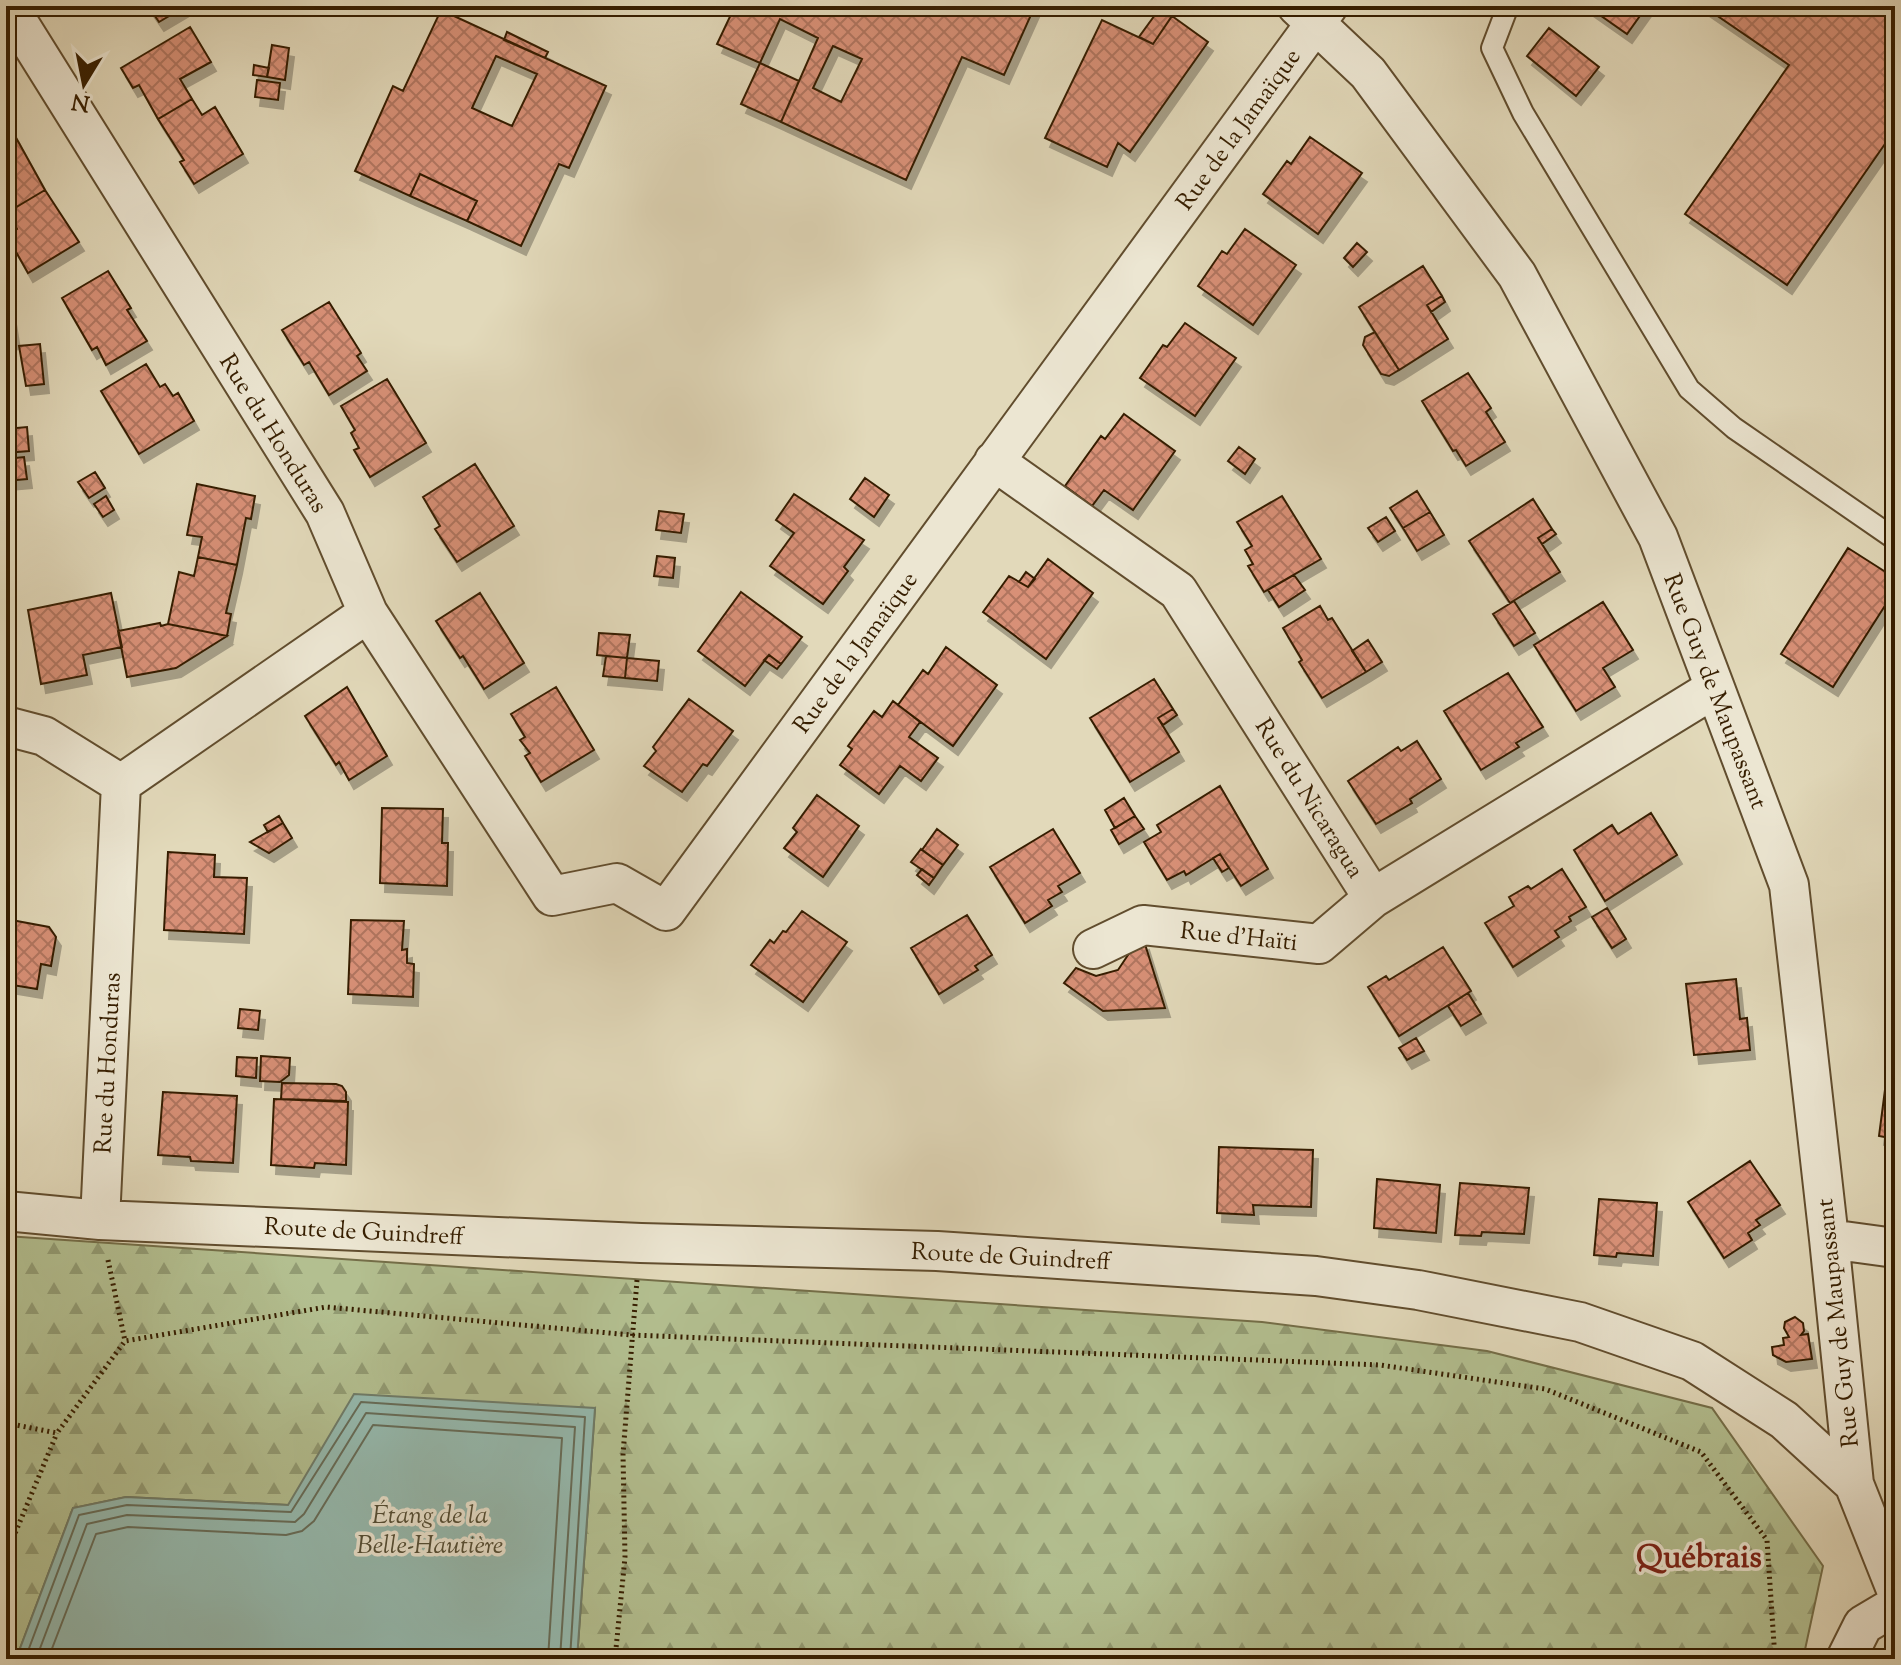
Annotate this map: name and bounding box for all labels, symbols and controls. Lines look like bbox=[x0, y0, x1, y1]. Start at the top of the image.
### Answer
street label: Rue de la Jamaïque bbox=[1169, 42, 1310, 218]
north arrow bbox=[44, 44, 124, 124]
text: N bbox=[69, 83, 92, 118]
street label: Rue du Honduras bbox=[210, 348, 335, 520]
street label: Rue de la Jamaïque bbox=[786, 565, 927, 741]
street label: Rue Guy de Maupassant bbox=[1653, 569, 1775, 814]
street label: Rue du Nicaragua bbox=[1246, 713, 1371, 885]
street label: Rue d'Haïti bbox=[1178, 915, 1299, 961]
street label: Rue du Honduras bbox=[87, 972, 131, 1155]
street label: Rue Guy de Maupassant bbox=[1809, 1197, 1869, 1449]
street label: Route de Guindreff bbox=[263, 1211, 466, 1255]
street label: Route de Guindreff bbox=[910, 1236, 1113, 1280]
water label: Étang de la Belle-Hautière bbox=[357, 1498, 503, 1565]
district label: Québrais bbox=[1636, 1536, 1762, 1582]

